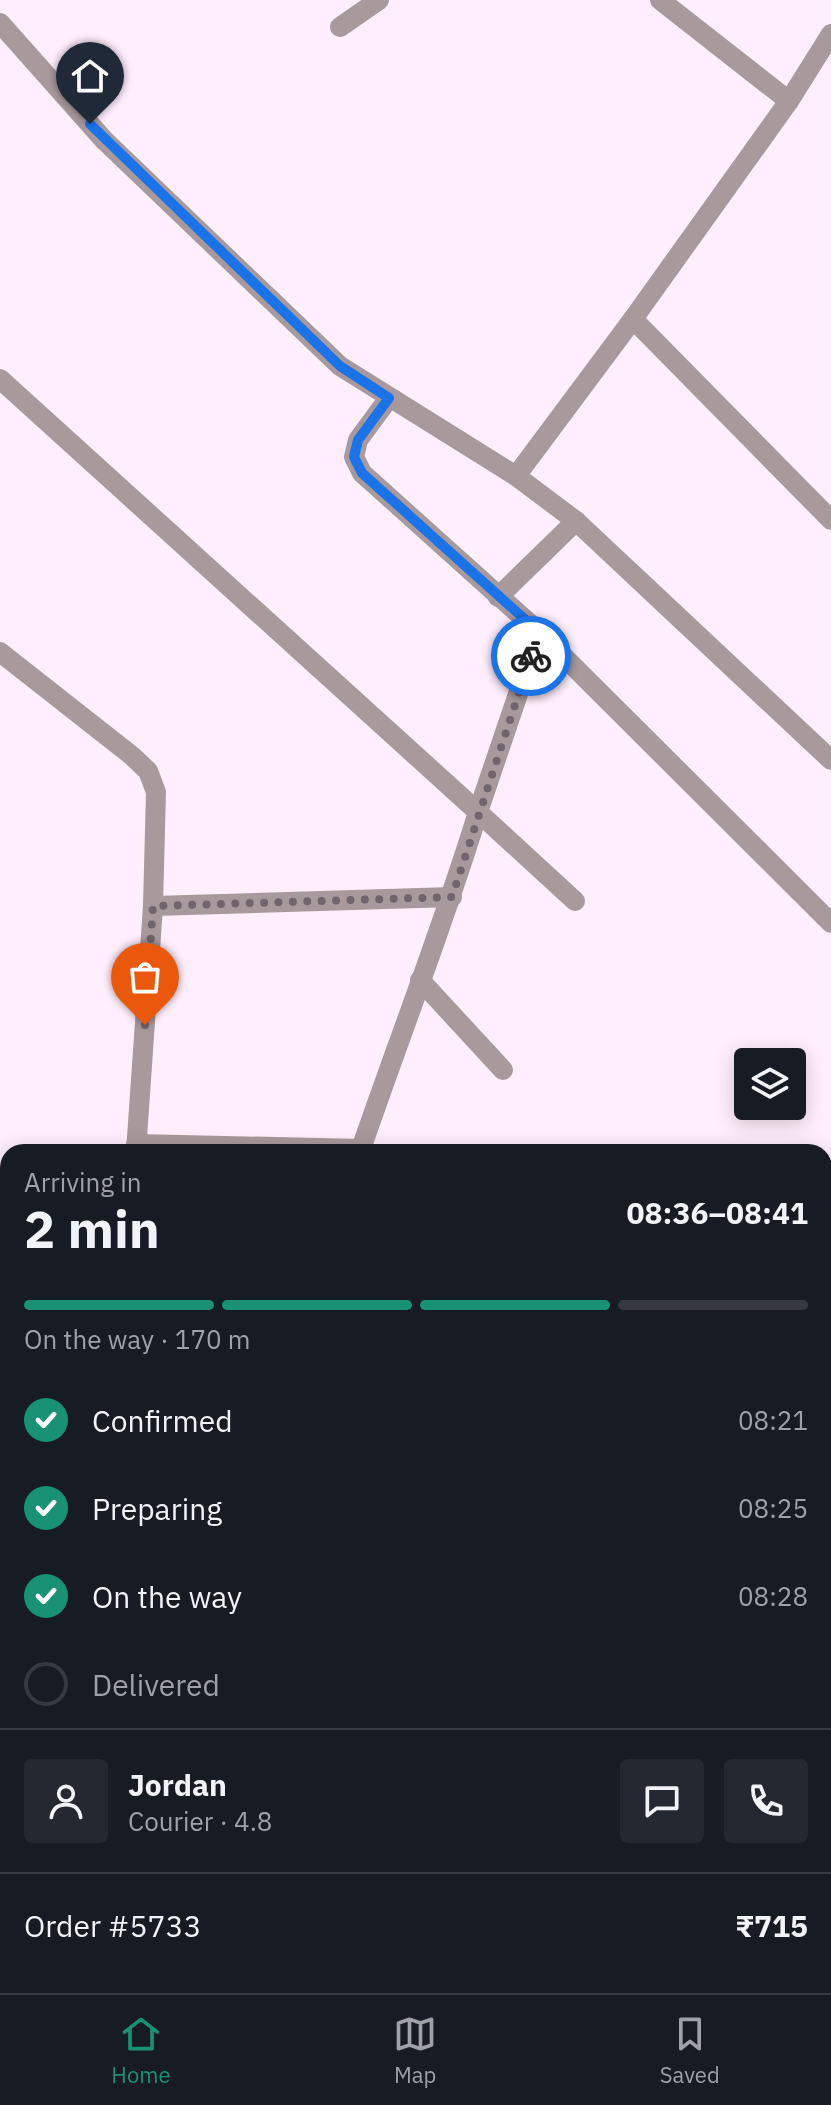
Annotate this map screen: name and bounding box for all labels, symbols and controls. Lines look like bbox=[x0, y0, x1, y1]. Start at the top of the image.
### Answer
pin bbox=[56, 42, 124, 124]
icon: home bbox=[68, 54, 112, 98]
courier bbox=[491, 616, 571, 696]
icon: bike bbox=[509, 634, 553, 678]
pin bbox=[111, 943, 179, 1025]
icon: bag bbox=[123, 955, 167, 999]
map controls bbox=[734, 1048, 806, 1120]
button: layers bbox=[734, 1048, 806, 1120]
text: Arriving in bbox=[24, 1165, 141, 1199]
text: 08:36–08:41 bbox=[627, 1193, 808, 1232]
text: 2 min bbox=[24, 1195, 160, 1262]
text: On the way · 170 m bbox=[24, 1322, 250, 1356]
icon: check bbox=[24, 1398, 68, 1442]
text: Confirmed bbox=[92, 1401, 233, 1440]
text: 08:21 bbox=[738, 1403, 808, 1437]
icon: check bbox=[24, 1486, 68, 1530]
text: Preparing bbox=[92, 1489, 222, 1528]
text: 08:25 bbox=[738, 1491, 808, 1525]
icon: check bbox=[24, 1574, 68, 1618]
text: On the way bbox=[92, 1577, 242, 1616]
text: 08:28 bbox=[738, 1579, 808, 1613]
text: Delivered bbox=[92, 1665, 220, 1704]
button: person bbox=[24, 1759, 108, 1843]
button: chat bbox=[620, 1759, 704, 1843]
button: phone bbox=[724, 1759, 808, 1843]
text: Jordan bbox=[128, 1765, 227, 1804]
text: Courier · 4.8 bbox=[128, 1804, 272, 1838]
text: Order #5733 bbox=[24, 1906, 201, 1945]
text: ₹715 bbox=[735, 1906, 808, 1945]
tab: Home bbox=[111, 2012, 171, 2089]
tab: Map bbox=[393, 2012, 437, 2089]
tab: Saved bbox=[660, 2012, 720, 2089]

